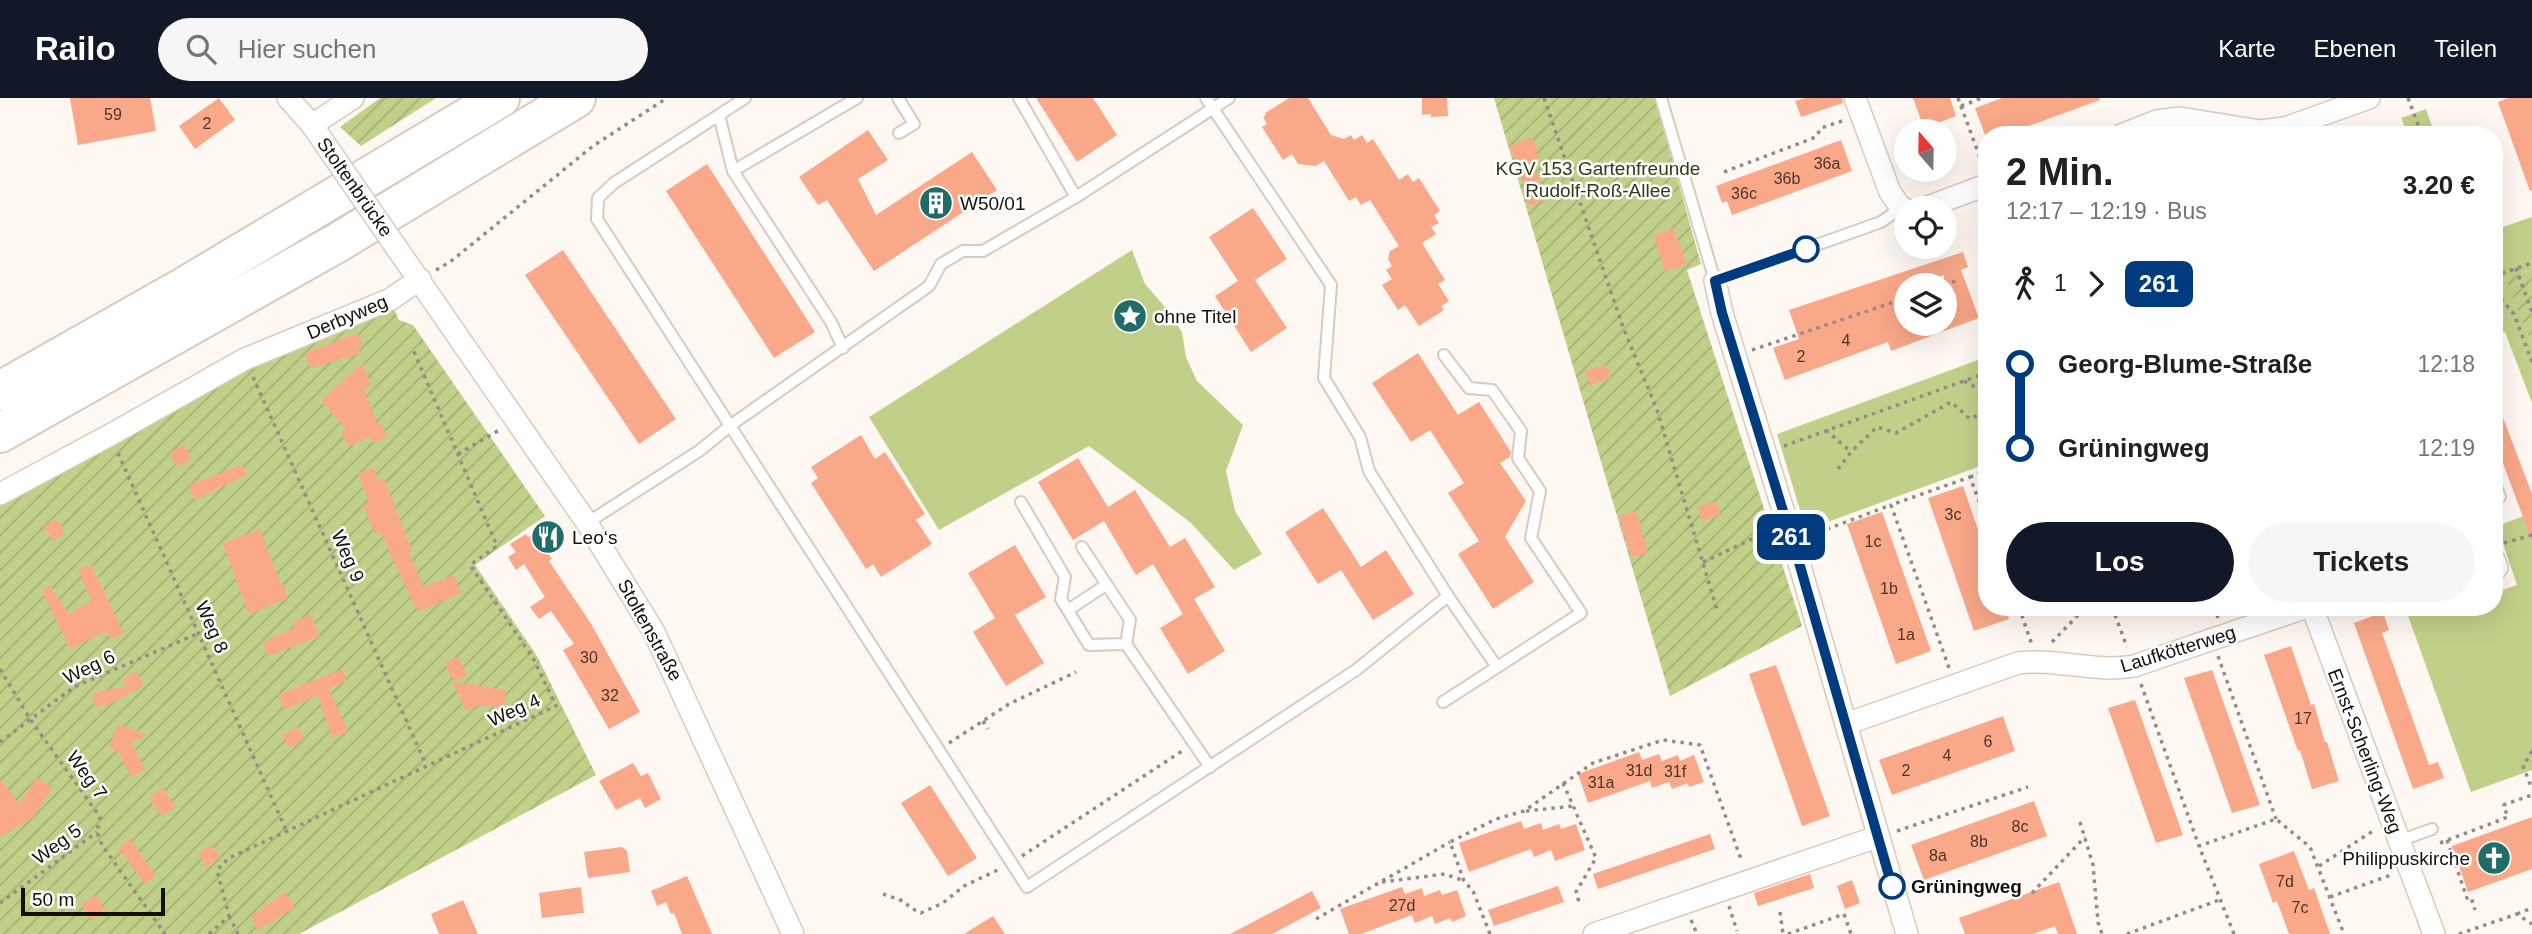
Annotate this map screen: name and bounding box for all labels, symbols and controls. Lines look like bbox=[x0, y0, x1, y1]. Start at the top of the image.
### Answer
search box bbox=[158, 18, 648, 81]
text: Railo bbox=[35, 30, 116, 67]
icon: search bbox=[182, 30, 220, 68]
text: Hier suchen bbox=[238, 34, 376, 64]
text: Karte bbox=[2218, 35, 2276, 62]
text: Ebenen bbox=[2314, 35, 2396, 62]
text: Teilen bbox=[2434, 35, 2497, 62]
house number: 59 bbox=[104, 106, 122, 123]
house number: 2 bbox=[203, 115, 212, 132]
north arrow bbox=[1894, 119, 1956, 182]
map controls bbox=[1894, 119, 1957, 336]
street label: Stoltenbrücke bbox=[313, 133, 397, 241]
text: 2 Min. bbox=[2006, 151, 2114, 193]
house number: 36a bbox=[1814, 155, 1840, 172]
park label: KGV 153 Gartenfreunde Rudolf-Roß-Allee bbox=[1496, 158, 1700, 201]
house number: 36b bbox=[1774, 170, 1800, 187]
text: 3.20 € bbox=[2403, 170, 2475, 200]
building icon: W50/01 bbox=[917, 184, 955, 222]
house number: 36c bbox=[1731, 185, 1757, 202]
place label: W50/01 bbox=[960, 193, 1025, 214]
button: locate bbox=[1894, 196, 1957, 259]
text: 12:17 – 12:19 · Bus bbox=[2006, 198, 2207, 224]
unlabelled marker bbox=[1793, 236, 1819, 262]
icon: walk bbox=[2006, 265, 2044, 303]
icon: forward bbox=[2077, 265, 2115, 303]
text: 1 bbox=[2054, 270, 2067, 296]
text: 261 bbox=[2139, 270, 2179, 297]
button: layers bbox=[1894, 273, 1957, 336]
street label: Derbyweg bbox=[304, 291, 390, 343]
place icon: ohne Titel bbox=[1111, 297, 1149, 335]
place label: ohne Titel bbox=[1154, 306, 1236, 327]
house number: 4 bbox=[1842, 332, 1851, 349]
house number: 2 bbox=[1797, 348, 1806, 365]
text: Georg-Blume-Straße bbox=[2058, 349, 2312, 379]
text: 12:18 bbox=[2417, 351, 2475, 377]
text: Grüningweg bbox=[2058, 433, 2210, 463]
text: 12:19 bbox=[2417, 435, 2475, 461]
house number: 3c bbox=[1945, 506, 1961, 523]
line badge: 261 bbox=[1751, 514, 1831, 560]
restaurant icon: Leo‘s bbox=[529, 518, 567, 556]
button: Los bbox=[2006, 522, 2234, 602]
button: Tickets bbox=[2248, 522, 2475, 602]
text: 261 bbox=[1771, 523, 1811, 550]
street label: Weg 9 bbox=[327, 527, 369, 585]
place label: Leo‘s bbox=[572, 527, 617, 548]
house number: 1c bbox=[1865, 533, 1881, 550]
street label: Stoltenstraße bbox=[613, 575, 687, 685]
house number: 1b bbox=[1880, 580, 1898, 597]
street label: Weg 8 bbox=[191, 598, 233, 656]
street label: Laufkötterweg bbox=[2118, 622, 2238, 676]
house number: 1a bbox=[1897, 626, 1915, 643]
street label: Weg 6 bbox=[60, 646, 118, 688]
house number: 30 bbox=[580, 649, 598, 666]
street label: Ernst-Scherling-Weg bbox=[2324, 666, 2406, 836]
house number: 32 bbox=[601, 687, 619, 704]
street label: Weg 4 bbox=[485, 689, 544, 731]
house number: 17 bbox=[2294, 710, 2312, 727]
house number: 6 bbox=[1984, 733, 1993, 750]
street label: Weg 7 bbox=[62, 747, 112, 803]
house number: 4 bbox=[1943, 747, 1952, 764]
house number: 31d bbox=[1626, 762, 1652, 779]
house number: 2 bbox=[1902, 762, 1911, 779]
house number: 31f bbox=[1664, 763, 1687, 780]
house number: 31a bbox=[1588, 774, 1614, 791]
house number: 8c bbox=[2012, 818, 2028, 835]
street label: Weg 5 bbox=[29, 819, 85, 869]
house number: 8b bbox=[1970, 833, 1988, 850]
church icon: Philippuskirche bbox=[2475, 839, 2513, 877]
house number: 8a bbox=[1929, 847, 1947, 864]
place label: Philippuskirche bbox=[2342, 848, 2470, 869]
marker: Grüningweg bbox=[1879, 873, 1905, 899]
house number: 7d bbox=[2276, 873, 2294, 890]
place label: Grüningweg bbox=[1911, 876, 2022, 897]
scale bar bbox=[21, 885, 164, 917]
text: 50 m bbox=[32, 889, 74, 910]
house number: 27d bbox=[1389, 897, 1415, 914]
house number: 7c bbox=[2292, 899, 2308, 916]

